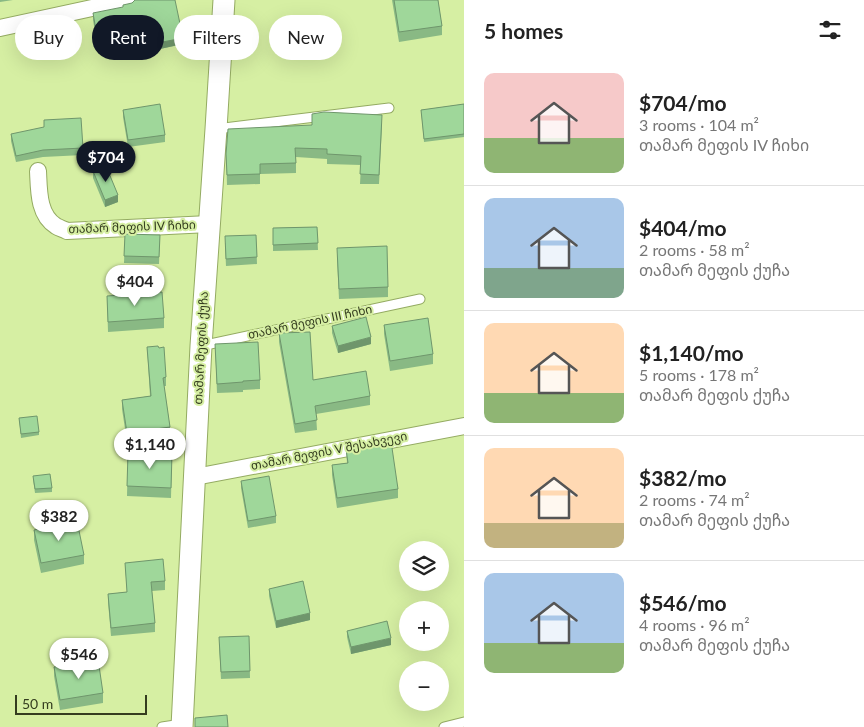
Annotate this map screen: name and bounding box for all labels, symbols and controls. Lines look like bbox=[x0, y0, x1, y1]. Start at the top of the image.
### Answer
chip: Buy bbox=[15, 15, 82, 60]
chip: Rent bbox=[92, 15, 164, 60]
chip: Filters bbox=[174, 15, 259, 60]
chip: New bbox=[269, 15, 342, 60]
icon: filters bbox=[816, 16, 844, 44]
text: 5 homes bbox=[484, 18, 563, 43]
text: $704/mo bbox=[639, 90, 727, 115]
icon: home bbox=[524, 93, 584, 153]
text: 3 rooms · 104 m² bbox=[639, 115, 759, 134]
text: თამარ მეფის IV ჩიხი bbox=[639, 135, 809, 154]
pin: $704 bbox=[76, 140, 136, 183]
text: $704 bbox=[87, 147, 125, 166]
text: $404/mo bbox=[639, 215, 727, 240]
street label: თამარ მეფის IV ჩიხი bbox=[68, 217, 196, 236]
icon: home bbox=[524, 218, 584, 278]
text: 2 rooms · 58 m² bbox=[639, 240, 750, 259]
text: თამარ მეფის ქუჩა bbox=[639, 260, 790, 279]
pin: $404 bbox=[105, 264, 165, 307]
text: $404 bbox=[116, 271, 154, 290]
street label: თამარ მეფის ქუჩა bbox=[190, 291, 211, 405]
street label: თამარ მეფის III ჩიხი bbox=[246, 301, 373, 342]
text: $1,140/mo bbox=[639, 340, 744, 365]
icon: home bbox=[524, 343, 584, 403]
text: 5 rooms · 178 m² bbox=[639, 365, 759, 384]
text: თამარ მეფის ქუჩა bbox=[639, 385, 790, 404]
pin: $1,140 bbox=[109, 428, 191, 470]
street label: თამარ მეფის V შესახვევი bbox=[250, 428, 408, 473]
text: $1,140 bbox=[125, 434, 175, 453]
text: $382/mo bbox=[639, 465, 727, 490]
icon: home bbox=[524, 468, 584, 528]
text: 2 rooms · 74 m² bbox=[639, 490, 750, 509]
pin: $382 bbox=[29, 500, 89, 542]
text: $382 bbox=[40, 506, 78, 525]
text: თამარ მეფის ქუჩა bbox=[639, 510, 790, 529]
map controls bbox=[399, 541, 449, 711]
button: layers bbox=[399, 541, 449, 591]
text: $546/mo bbox=[639, 590, 727, 615]
icon: home bbox=[524, 593, 584, 653]
button: + bbox=[399, 601, 449, 651]
text: 4 rooms · 96 m² bbox=[639, 615, 750, 634]
text: თამარ მეფის ქუჩა bbox=[639, 635, 790, 654]
pin: $546 bbox=[49, 638, 109, 680]
text: $546 bbox=[60, 644, 98, 663]
button: − bbox=[399, 661, 449, 711]
scale bar bbox=[15, 692, 148, 715]
text: 50 m bbox=[22, 695, 53, 712]

